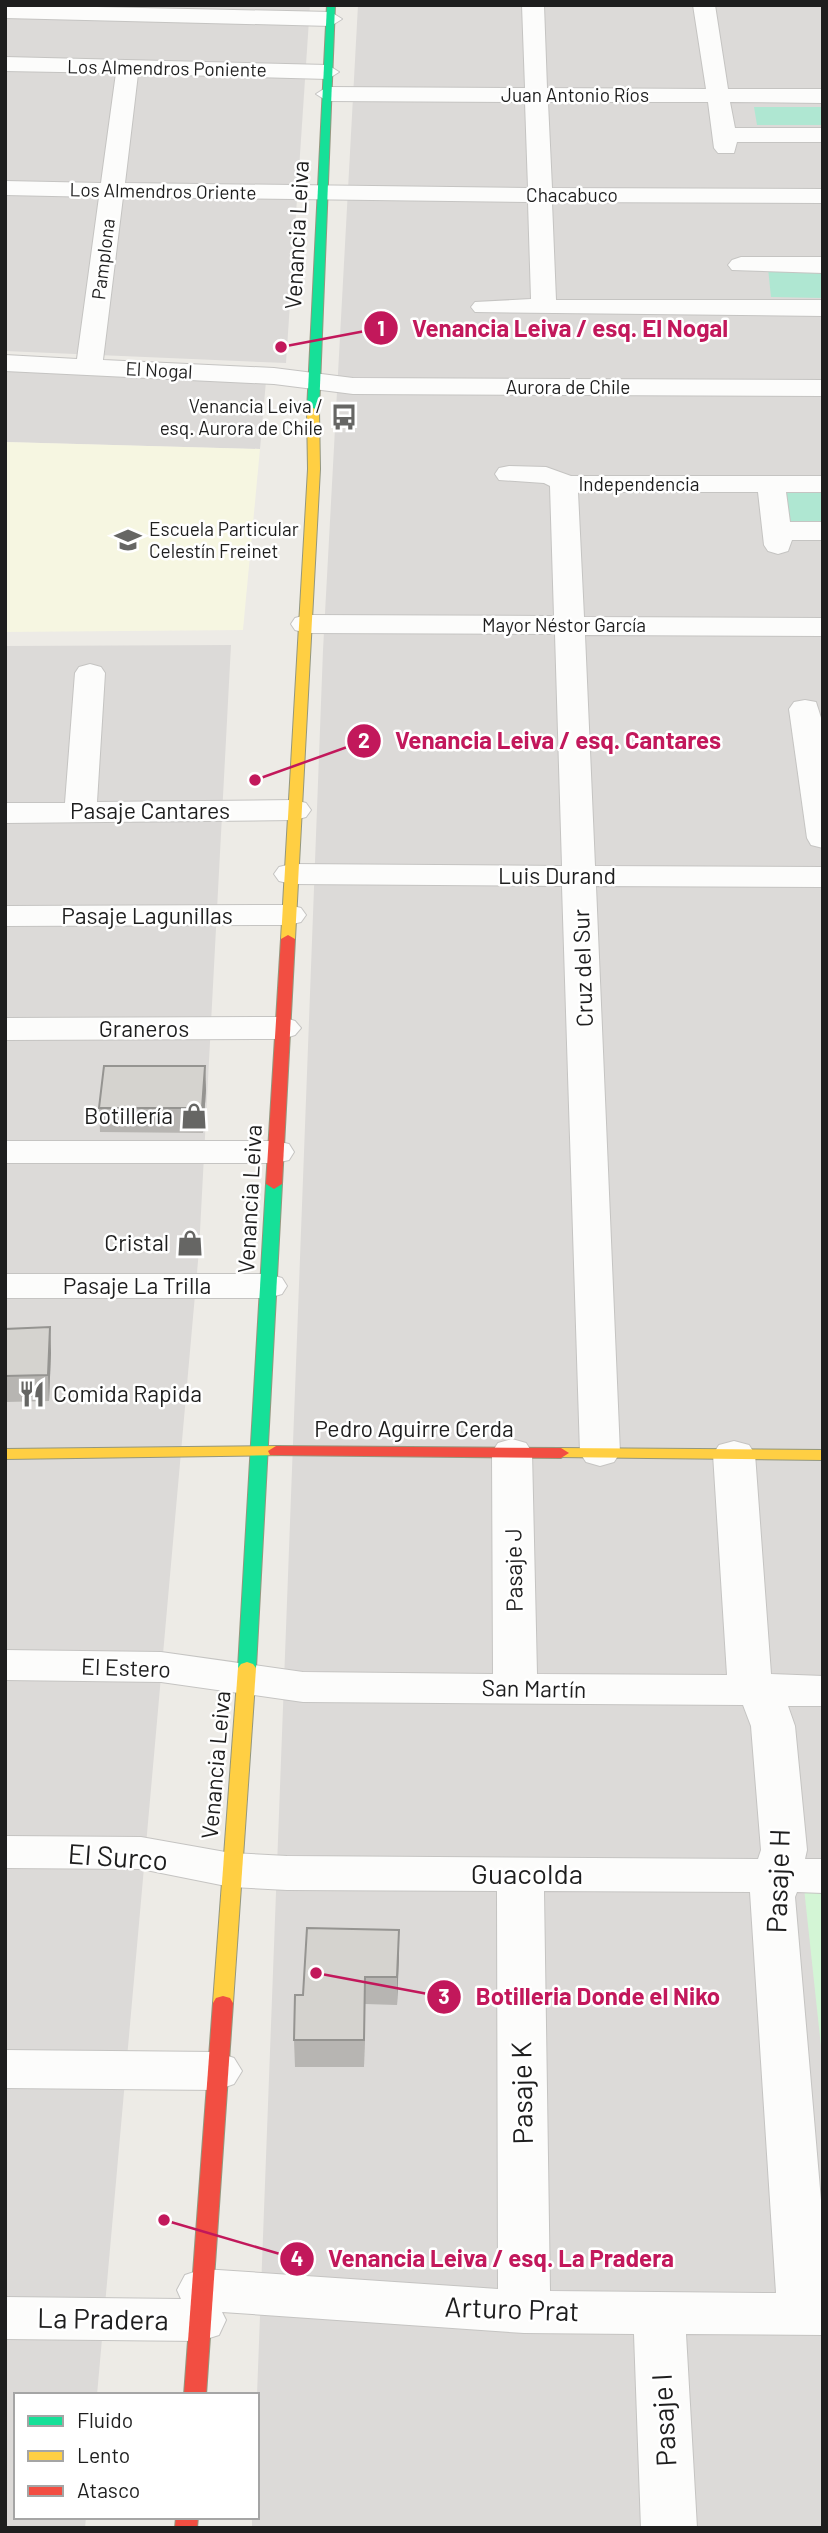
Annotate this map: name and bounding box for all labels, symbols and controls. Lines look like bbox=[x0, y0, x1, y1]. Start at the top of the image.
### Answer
street label: Los Almendros Poniente bbox=[67, 54, 267, 81]
street label: Juan Antonio Ríos bbox=[501, 83, 649, 106]
street label: Venancia Leiva bbox=[278, 160, 314, 310]
street label: Los Almendros Oriente bbox=[69, 177, 257, 204]
street label: Chacabuco bbox=[526, 183, 618, 206]
street label: Pamplona bbox=[86, 217, 119, 301]
callout: Venancia Leiva / esq. El Nogal bbox=[363, 306, 742, 351]
text: Venancia Leiva / esq. El Nogal bbox=[412, 313, 728, 342]
text: 1 bbox=[377, 315, 385, 340]
street label: El Nogal bbox=[125, 356, 193, 383]
street label: Aurora de Chile bbox=[506, 375, 630, 398]
place label: Venancia Leiva / esq. Aurora de Chile bbox=[160, 394, 323, 439]
bus stop icon: Venancia Leiva / esq. Aurora de Chile bbox=[329, 402, 359, 432]
street label: Independencia bbox=[578, 472, 700, 495]
place label: Escuela Particular Celestín Freinet bbox=[149, 517, 299, 562]
school or university icon: Escuela Particular Celestín Freinet bbox=[113, 525, 143, 555]
street label: Mayor Néstor García bbox=[482, 613, 646, 636]
callout: Venancia Leiva / esq. Cantares bbox=[346, 718, 735, 763]
text: Venancia Leiva / esq. Cantares bbox=[395, 725, 721, 754]
text: 2 bbox=[358, 727, 370, 752]
street label: Pasaje Cantares bbox=[70, 796, 230, 824]
street label: Luis Durand bbox=[498, 861, 616, 889]
street label: Pasaje Lagunillas bbox=[61, 901, 233, 929]
street label: Cruz del Sur bbox=[566, 908, 598, 1028]
street label: Graneros bbox=[99, 1014, 189, 1042]
place label: Botillería bbox=[84, 1101, 173, 1129]
shop icon: Botillería bbox=[179, 1101, 209, 1131]
street label: Venancia Leiva bbox=[231, 1124, 267, 1274]
place label: Cristal bbox=[104, 1228, 169, 1256]
shop icon: Cristal bbox=[175, 1228, 205, 1258]
street label: Pasaje La Trilla bbox=[63, 1271, 211, 1299]
restaurant icon: Comida Rapida bbox=[17, 1379, 47, 1409]
place label: Comida Rapida bbox=[53, 1379, 202, 1407]
street label: Pedro Aguirre Cerda bbox=[314, 1414, 514, 1442]
street label: Pasaje J bbox=[498, 1528, 528, 1612]
street label: El Estero bbox=[81, 1651, 171, 1683]
street label: San Martín bbox=[481, 1673, 587, 1703]
street label: Venancia Leiva bbox=[195, 1690, 235, 1840]
street label: Pasaje H bbox=[758, 1828, 796, 1934]
street label: El Surco bbox=[67, 1836, 169, 1876]
street label: Guacolda bbox=[471, 1856, 583, 1890]
callout: Botilleria Donde el Niko bbox=[427, 1974, 734, 2019]
text: Botilleria Donde el Niko bbox=[476, 1981, 720, 2010]
text: 3 bbox=[438, 1983, 450, 2008]
street label: Pasaje K bbox=[503, 2041, 539, 2145]
callout: Venancia Leiva / esq. La Pradera bbox=[279, 2237, 688, 2282]
text: Venancia Leiva / esq. La Pradera bbox=[328, 2243, 674, 2272]
text: 4 bbox=[291, 2245, 303, 2270]
street label: Arturo Prat bbox=[444, 2289, 580, 2327]
street label: La Pradera bbox=[37, 2300, 169, 2336]
street label: Pasaje I bbox=[644, 2373, 682, 2467]
legend bbox=[14, 2393, 259, 2519]
text: Fluido bbox=[77, 2407, 133, 2432]
text: Lento bbox=[77, 2442, 130, 2467]
text: Atasco bbox=[77, 2477, 140, 2502]

